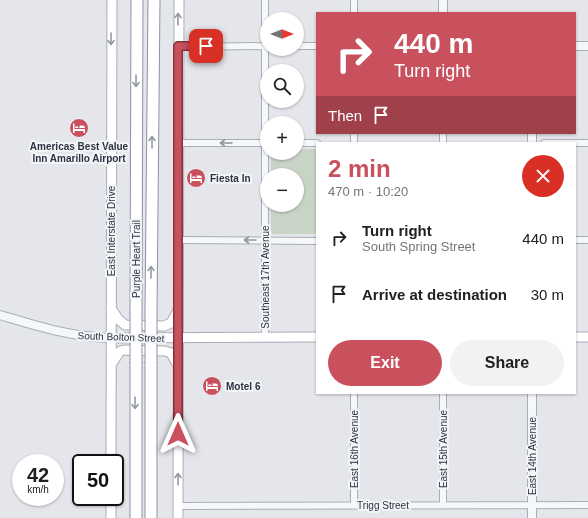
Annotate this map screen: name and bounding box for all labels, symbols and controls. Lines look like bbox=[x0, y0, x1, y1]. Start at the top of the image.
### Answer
north arrow bbox=[260, 12, 304, 56]
map controls bbox=[260, 12, 304, 212]
one-way arrow bbox=[175, 13, 182, 26]
icon: right bbox=[328, 28, 380, 80]
text: 440 m bbox=[394, 28, 473, 59]
pin bbox=[189, 29, 223, 63]
one-way arrow bbox=[107, 32, 115, 45]
icon: arrive bbox=[195, 35, 217, 57]
text: Turn right bbox=[394, 61, 470, 81]
button: search bbox=[260, 64, 304, 108]
one-way arrow bbox=[132, 74, 140, 87]
icon: arrive bbox=[370, 104, 392, 126]
text: Then bbox=[328, 107, 362, 124]
button: + bbox=[260, 116, 304, 160]
hotel icon: Americas Best Value Inn Amarillo Airport bbox=[68, 117, 90, 139]
one-way arrow bbox=[148, 136, 156, 149]
one-way arrow bbox=[220, 139, 233, 147]
place label: Americas Best Value Inn Amarillo Airport bbox=[30, 141, 129, 164]
text: 2 min bbox=[328, 155, 391, 182]
button: close bbox=[522, 155, 564, 197]
hotel icon: Fiesta In bbox=[185, 167, 207, 189]
button: − bbox=[260, 168, 304, 212]
place label: Fiesta In bbox=[210, 173, 251, 184]
text: 470 m · 10:20 bbox=[328, 184, 408, 199]
street label: East Interstate Drive bbox=[106, 185, 117, 276]
street label: Purple Heart Trail bbox=[131, 220, 142, 298]
text: Turn right bbox=[362, 222, 432, 239]
street label: Southeast 17th Avenue bbox=[260, 225, 271, 329]
icon: right bbox=[328, 227, 350, 249]
text: 440 m bbox=[522, 230, 564, 247]
one-way arrow bbox=[244, 236, 257, 244]
text: South Spring Street bbox=[362, 239, 475, 254]
one-way arrow bbox=[147, 266, 155, 279]
icon: arrive bbox=[328, 283, 350, 305]
text: Arrive at destination bbox=[362, 286, 507, 303]
text: 30 m bbox=[531, 286, 564, 303]
street label: South Bolton Street bbox=[77, 330, 165, 344]
button: Exit bbox=[328, 340, 442, 386]
button: Share bbox=[450, 340, 564, 386]
hotel icon: Motel 6 bbox=[201, 375, 223, 397]
place label: Motel 6 bbox=[226, 381, 261, 392]
one-way arrow bbox=[132, 396, 139, 409]
street label: East 16th Avenue bbox=[349, 409, 360, 488]
street label: East 15th Avenue bbox=[438, 409, 449, 488]
position arrow bbox=[157, 413, 199, 455]
street label: East 14th Avenue bbox=[527, 416, 538, 495]
speed limit sign: 50 bbox=[72, 454, 124, 506]
text: 42 bbox=[27, 464, 49, 486]
one-way arrow bbox=[174, 473, 182, 486]
text: km/h bbox=[27, 484, 49, 495]
street label: Trigg Street bbox=[357, 500, 409, 511]

